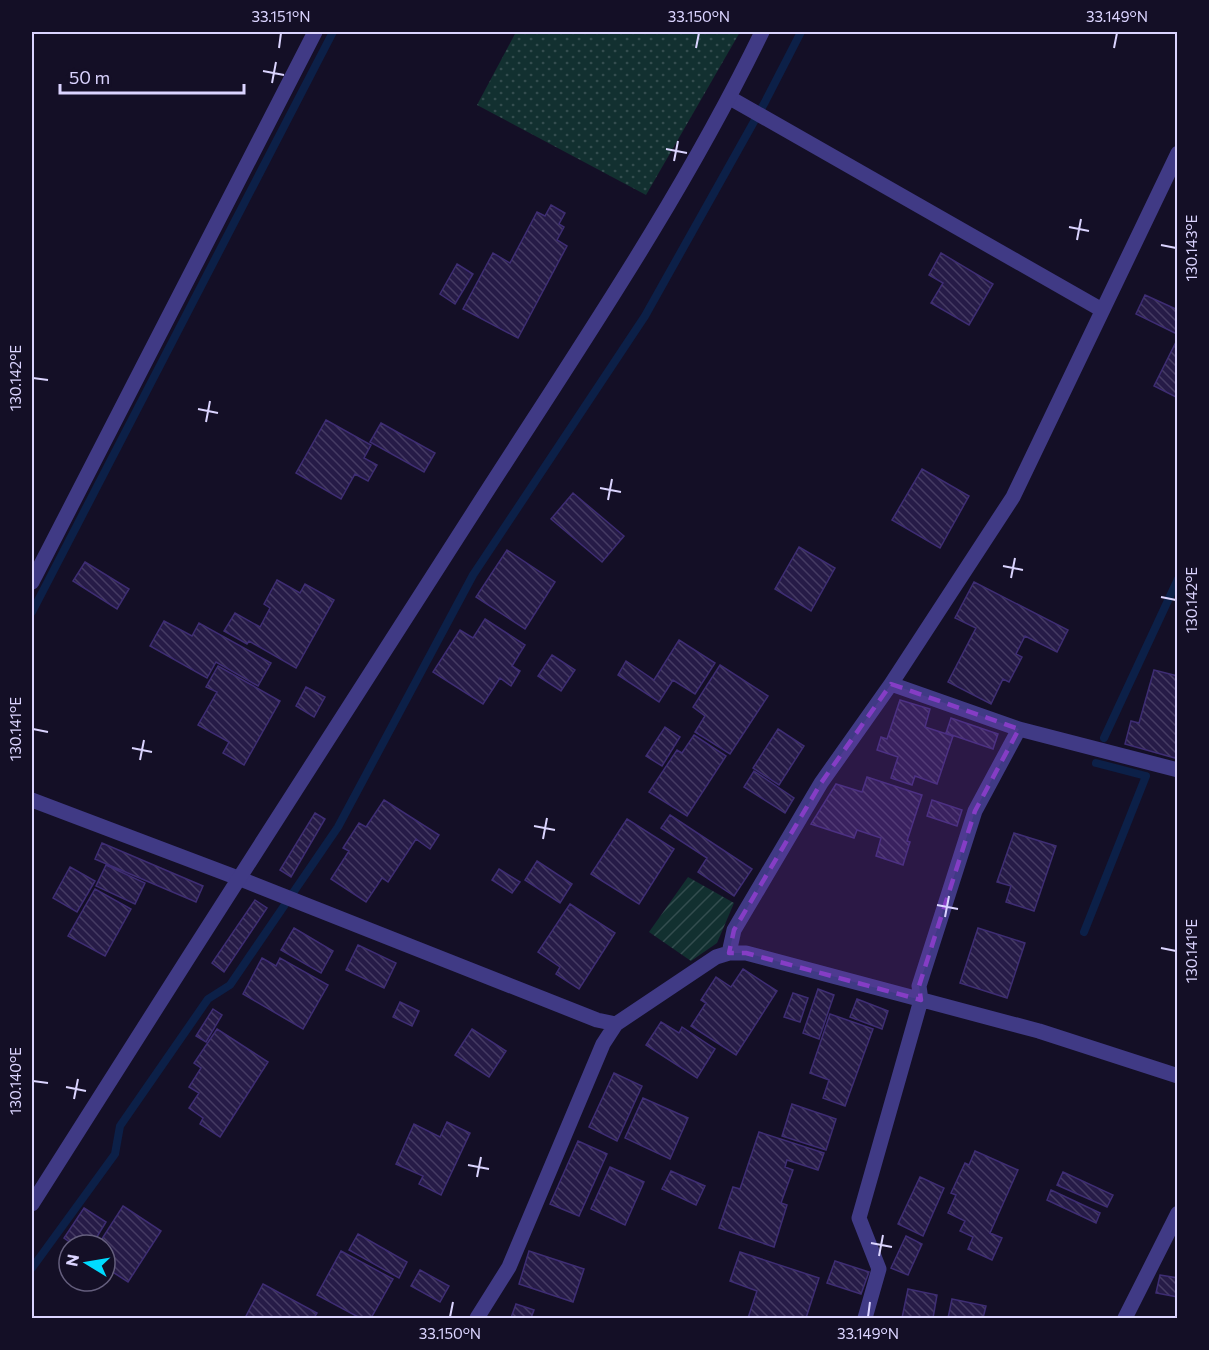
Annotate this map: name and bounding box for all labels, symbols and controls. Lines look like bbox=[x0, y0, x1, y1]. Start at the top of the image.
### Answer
text: 33.151°N bbox=[251, 7, 311, 25]
text: 33.150°N bbox=[668, 7, 730, 25]
text: 33.149°N bbox=[1086, 7, 1148, 25]
scale bar bbox=[60, 57, 244, 95]
text: 50 m bbox=[69, 66, 110, 88]
text: 130.143°E bbox=[1182, 215, 1200, 281]
text: 130.142°E bbox=[6, 345, 24, 411]
text: 130.142°E bbox=[1182, 567, 1200, 633]
text: 130.141°E bbox=[6, 697, 24, 761]
text: 130.141°E bbox=[1182, 919, 1200, 983]
text: 130.140°E bbox=[6, 1047, 24, 1115]
north arrow bbox=[57, 1233, 117, 1293]
text: N bbox=[61, 1252, 82, 1268]
text: 33.150°N bbox=[419, 1324, 481, 1342]
text: 33.149°N bbox=[837, 1324, 899, 1342]

